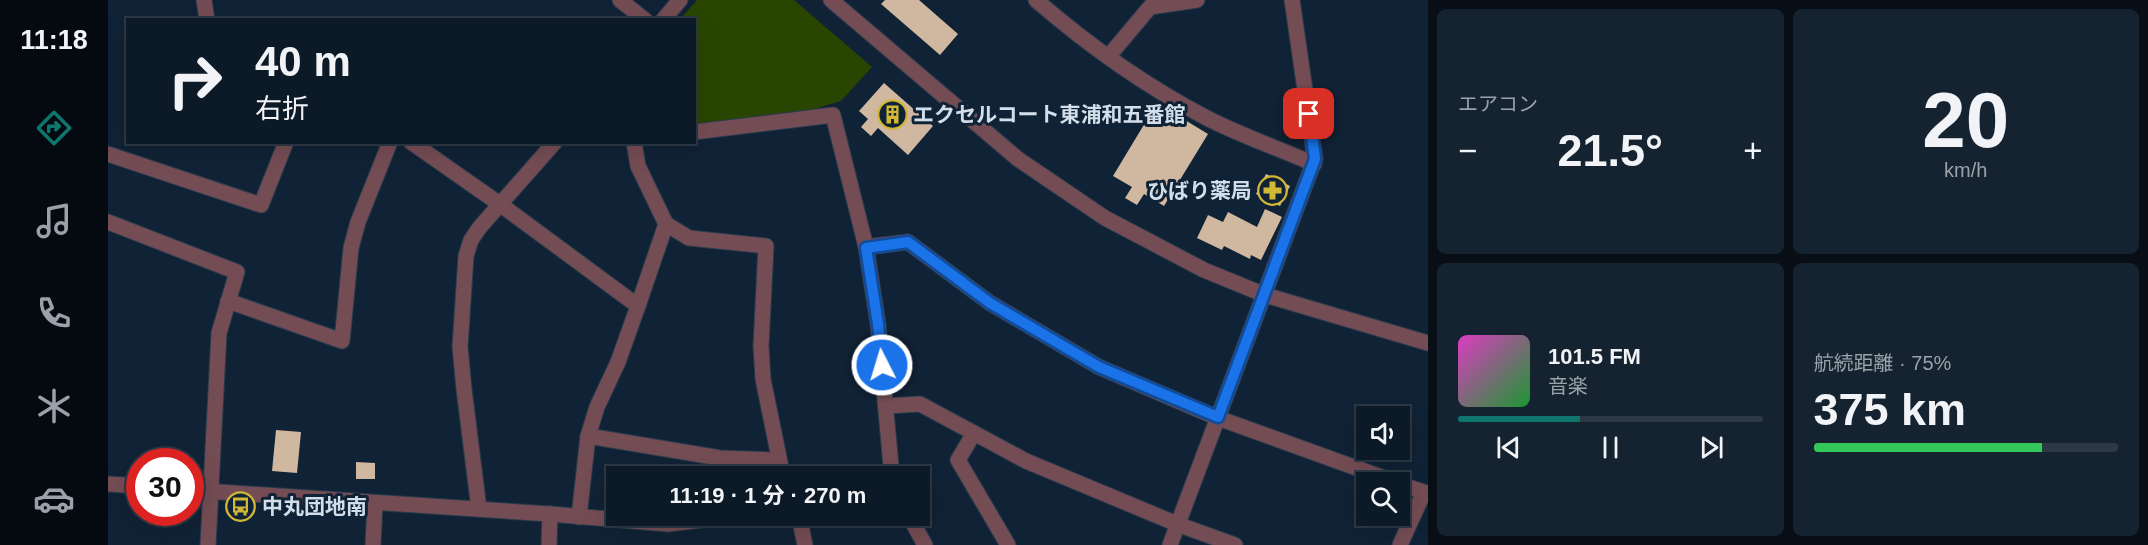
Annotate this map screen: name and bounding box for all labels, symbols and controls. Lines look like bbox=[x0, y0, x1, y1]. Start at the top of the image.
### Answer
text: 11:18 bbox=[20, 25, 88, 55]
text: 40 m bbox=[255, 38, 351, 85]
icon: right bbox=[156, 42, 234, 120]
text: 20 bbox=[1922, 76, 2009, 164]
pin bbox=[1283, 88, 1334, 139]
text: エアコン bbox=[1458, 93, 1538, 115]
text: 右折 bbox=[255, 94, 309, 124]
icon: arrive bbox=[1292, 97, 1325, 130]
building icon: エクセルコート東浦和五番館 bbox=[876, 99, 908, 131]
place label: エクセルコート東浦和五番館 bbox=[913, 103, 1186, 126]
icon: directions bbox=[33, 107, 75, 149]
text: 21.5° bbox=[1557, 125, 1663, 176]
text: − bbox=[1458, 132, 1477, 169]
text: + bbox=[1743, 132, 1763, 169]
text: km/h bbox=[1944, 159, 1987, 181]
pharmacy icon: ひばり薬局 bbox=[1257, 175, 1289, 207]
place label: ひばり薬局 bbox=[1147, 179, 1252, 202]
icon: music bbox=[33, 200, 75, 242]
icon: phone bbox=[33, 292, 75, 334]
position arrow bbox=[850, 333, 914, 397]
text: 101.5 FM bbox=[1548, 344, 1641, 369]
text: 航続距離 · 75% bbox=[1814, 352, 1951, 374]
text: 音楽 bbox=[1548, 375, 1588, 397]
text: 375 km bbox=[1814, 384, 1966, 435]
icon: climate bbox=[33, 385, 75, 427]
map controls bbox=[1356, 406, 1410, 526]
button: sound bbox=[1356, 406, 1410, 460]
icon: previous bbox=[1492, 431, 1525, 464]
icon: pause bbox=[1594, 431, 1627, 464]
icon: next bbox=[1695, 431, 1728, 464]
speed limit sign: 30 bbox=[126, 448, 204, 526]
button: search bbox=[1356, 472, 1410, 526]
icon: car bbox=[33, 478, 75, 520]
text: 11:19 · 1 分 · 270 m bbox=[670, 483, 866, 508]
bus stop icon: 中丸団地南 bbox=[225, 491, 257, 523]
place label: 中丸団地南 bbox=[262, 495, 367, 518]

